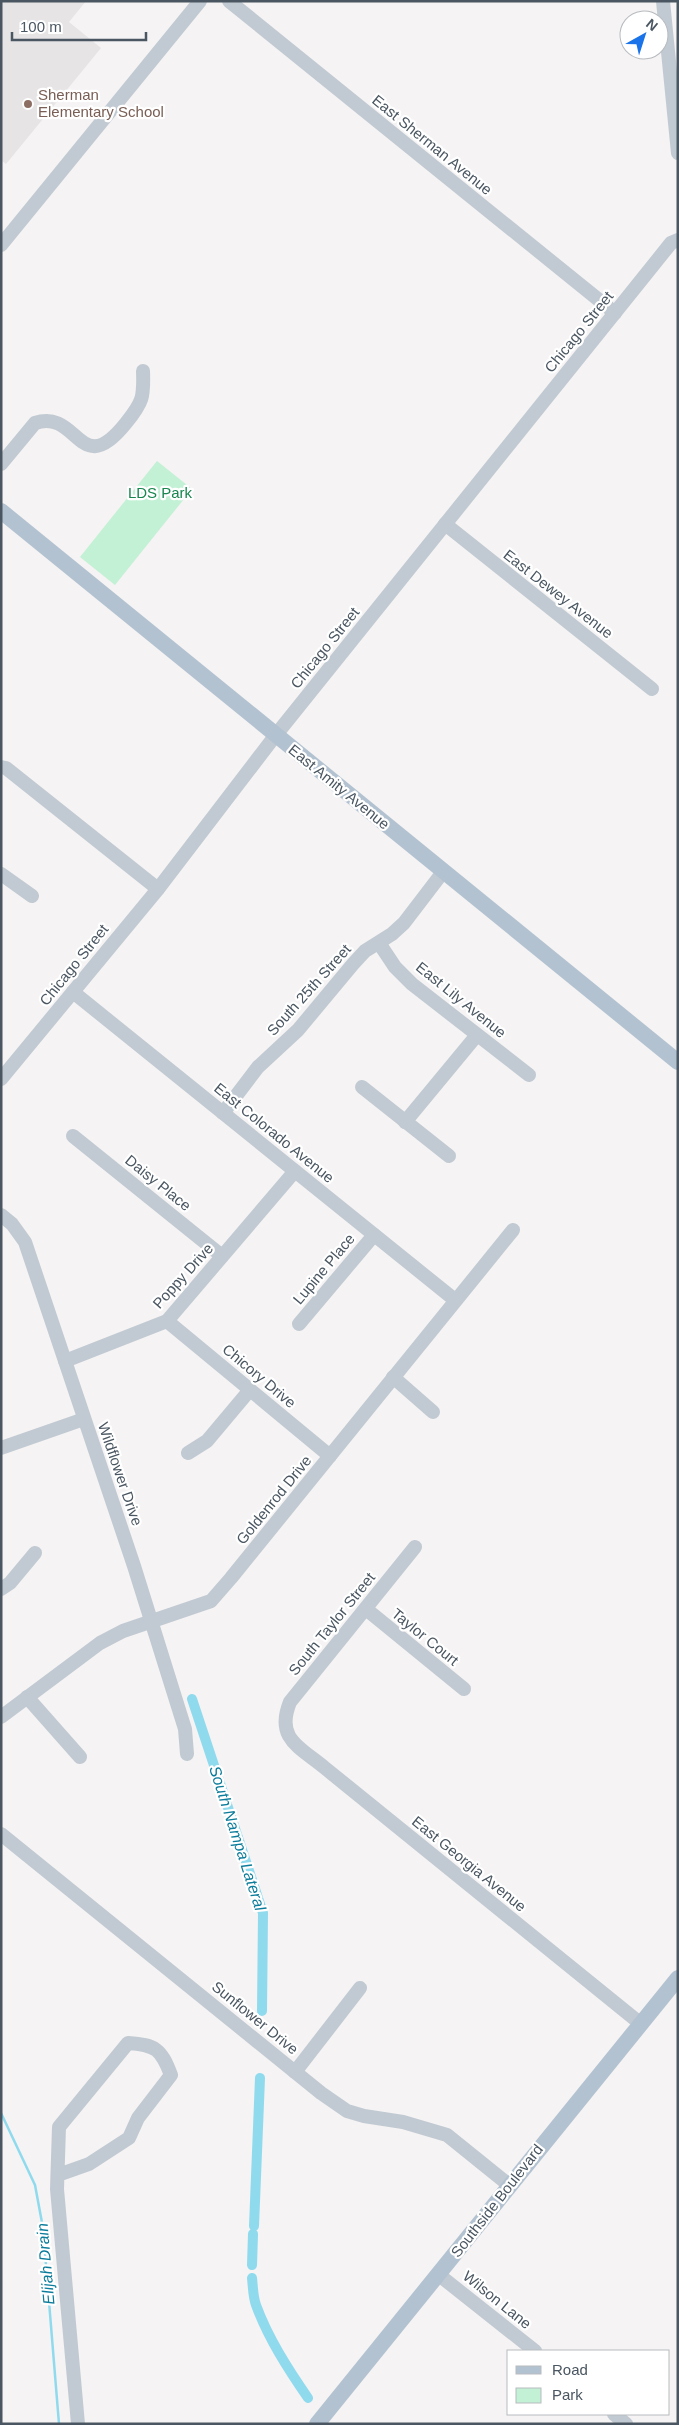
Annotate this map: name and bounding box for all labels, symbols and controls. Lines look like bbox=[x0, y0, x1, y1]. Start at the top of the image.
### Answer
scale bar bbox=[12, 10, 146, 42]
north arrow bbox=[619, 10, 669, 60]
text: N bbox=[643, 15, 661, 34]
text: 100 m bbox=[20, 18, 62, 35]
place label: Sherman Elementary School bbox=[38, 86, 164, 120]
street label: East Sherman Avenue bbox=[369, 91, 496, 198]
marker: Sherman Elementary School bbox=[22, 98, 34, 110]
street label: Chicago Street bbox=[541, 287, 617, 376]
park label: LDS Park bbox=[128, 484, 193, 501]
street label: East Dewey Avenue bbox=[500, 546, 616, 642]
street label: Chicago Street bbox=[287, 603, 363, 692]
street label: East Amity Avenue bbox=[285, 741, 393, 832]
street label: Chicago Street bbox=[36, 920, 112, 1009]
street label: South 25th Street bbox=[263, 940, 355, 1039]
street label: East Lily Avenue bbox=[413, 958, 510, 1041]
street label: East Colorado Avenue bbox=[211, 1079, 338, 1186]
street label: Daisy Place bbox=[122, 1151, 194, 1214]
street label: Lupine Place bbox=[289, 1230, 358, 1307]
street label: Poppy Drive bbox=[149, 1240, 216, 1312]
street label: Chicory Drive bbox=[219, 1340, 299, 1411]
street label: Wildflower Drive bbox=[95, 1420, 146, 1528]
street label: Goldenrod Drive bbox=[233, 1452, 315, 1547]
street label: South Taylor Street bbox=[285, 1568, 379, 1678]
street label: Taylor Court bbox=[389, 1605, 463, 1669]
water label: South Nampa Lateral bbox=[206, 1764, 269, 1913]
street label: East Georgia Avenue bbox=[409, 1812, 530, 1915]
street label: Sunflower Drive bbox=[209, 1978, 302, 2058]
street label: Southside Boulevard bbox=[447, 2141, 546, 2260]
water label: Elijah Drain bbox=[33, 2222, 58, 2305]
street label: Wilson Lane bbox=[460, 2267, 535, 2332]
legend bbox=[507, 2350, 669, 2415]
text: Road bbox=[552, 2361, 588, 2378]
text: Park bbox=[552, 2386, 583, 2403]

